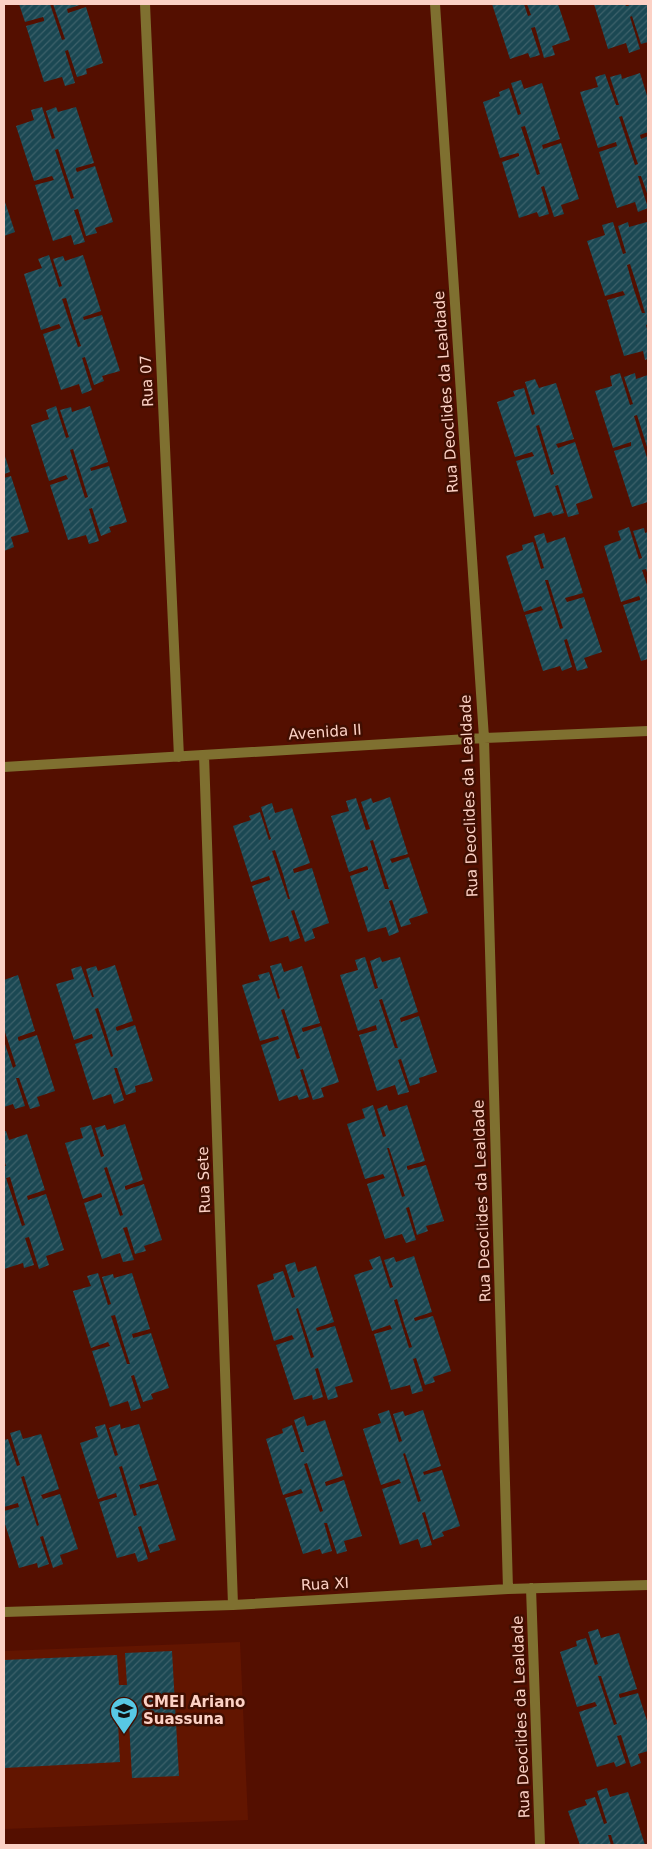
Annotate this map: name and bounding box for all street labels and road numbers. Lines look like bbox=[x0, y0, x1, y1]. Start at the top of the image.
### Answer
street label: Rua Deoclides da Lealdade bbox=[430, 290, 462, 494]
street label: Rua 07 bbox=[137, 354, 157, 408]
street label: Rua Deoclides da Lealdade bbox=[456, 694, 482, 898]
street label: Avenida II bbox=[288, 720, 362, 744]
street label: Rua Deoclides da Lealdade bbox=[469, 1099, 495, 1303]
street label: Rua Sete bbox=[194, 1146, 214, 1214]
street label: Rua XI bbox=[301, 1574, 349, 1594]
street label: Rua Deoclides da Lealdade bbox=[508, 1615, 534, 1819]

